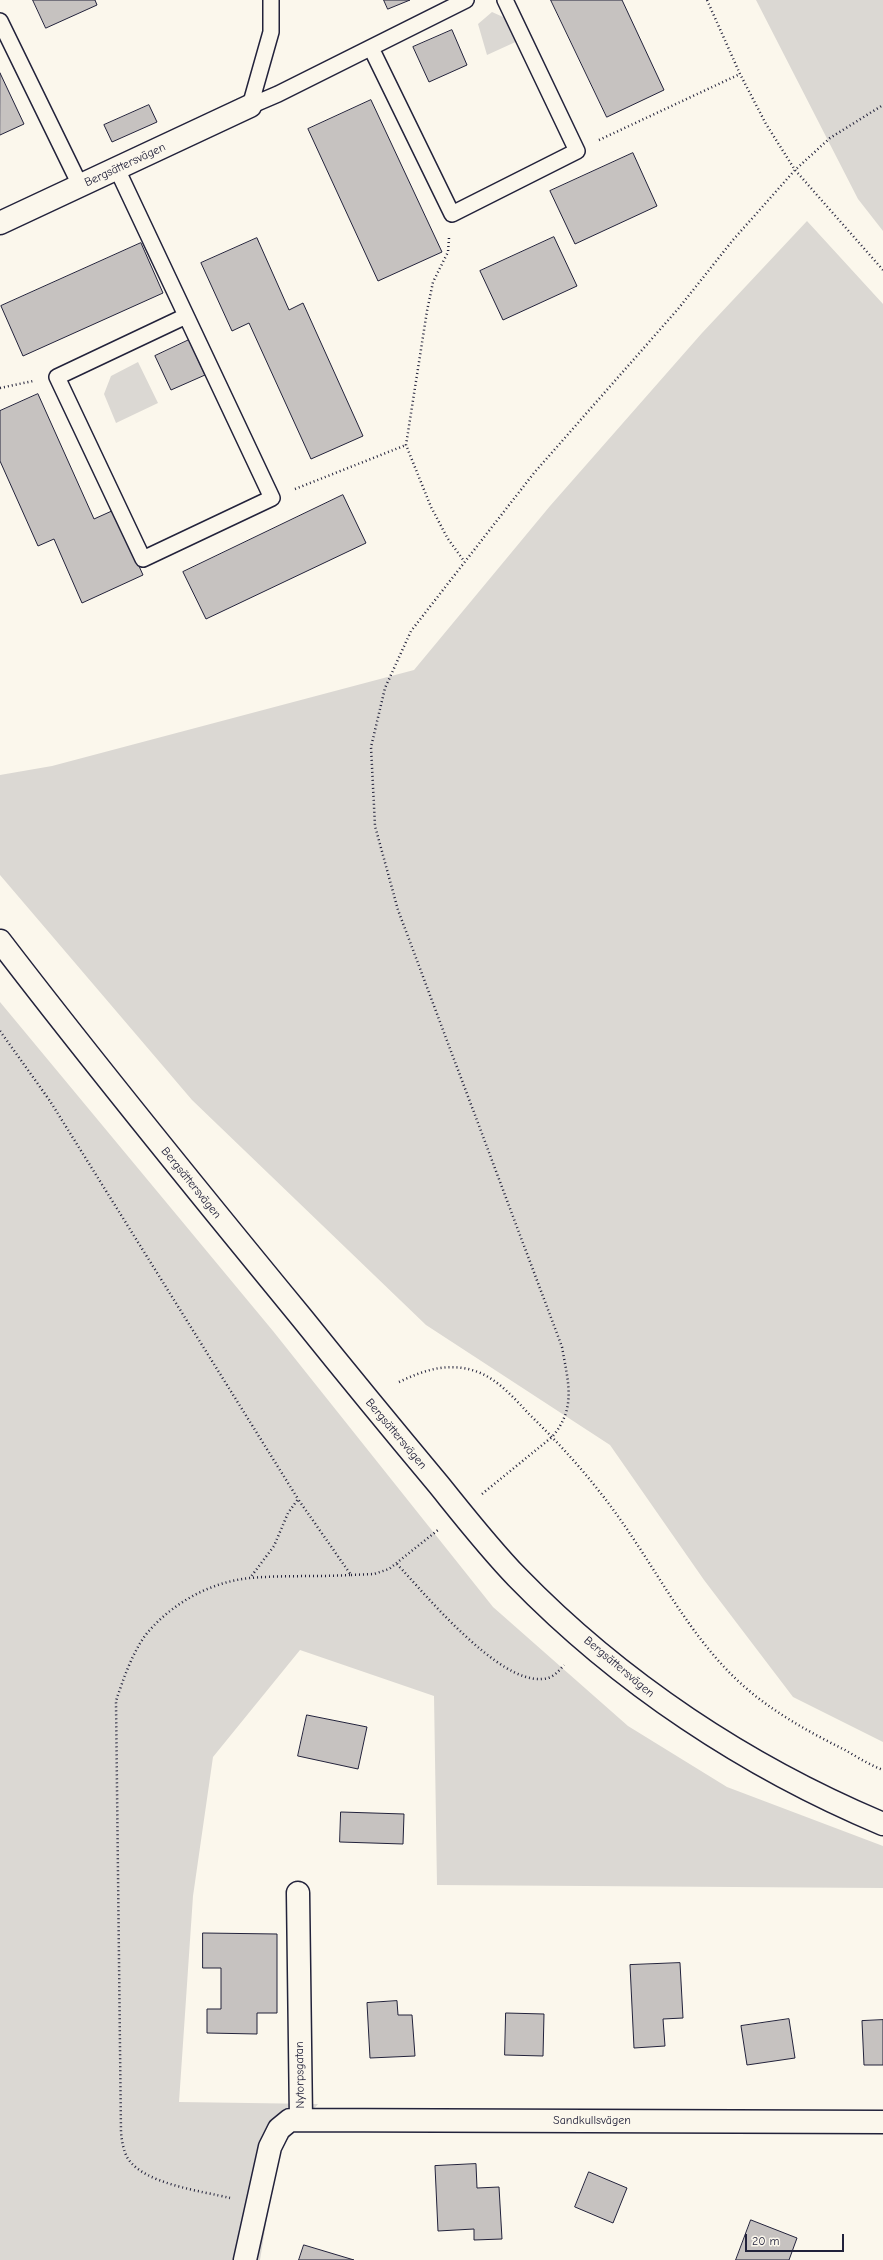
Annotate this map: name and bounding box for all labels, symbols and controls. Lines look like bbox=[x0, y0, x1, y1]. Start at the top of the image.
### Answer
street label: Bergsättersvägen bbox=[82, 140, 168, 190]
street label: Bergsättersvägen bbox=[158, 1144, 224, 1222]
street label: Bergsättersvägen bbox=[362, 1396, 430, 1472]
street label: Bergsättersvägen bbox=[581, 1633, 657, 1701]
street label: Nytorpsgatan bbox=[292, 2041, 308, 2109]
street label: Sandkullsvägen bbox=[553, 2114, 631, 2128]
scale bar bbox=[747, 2226, 846, 2252]
text: 20 m bbox=[752, 2234, 780, 2248]

